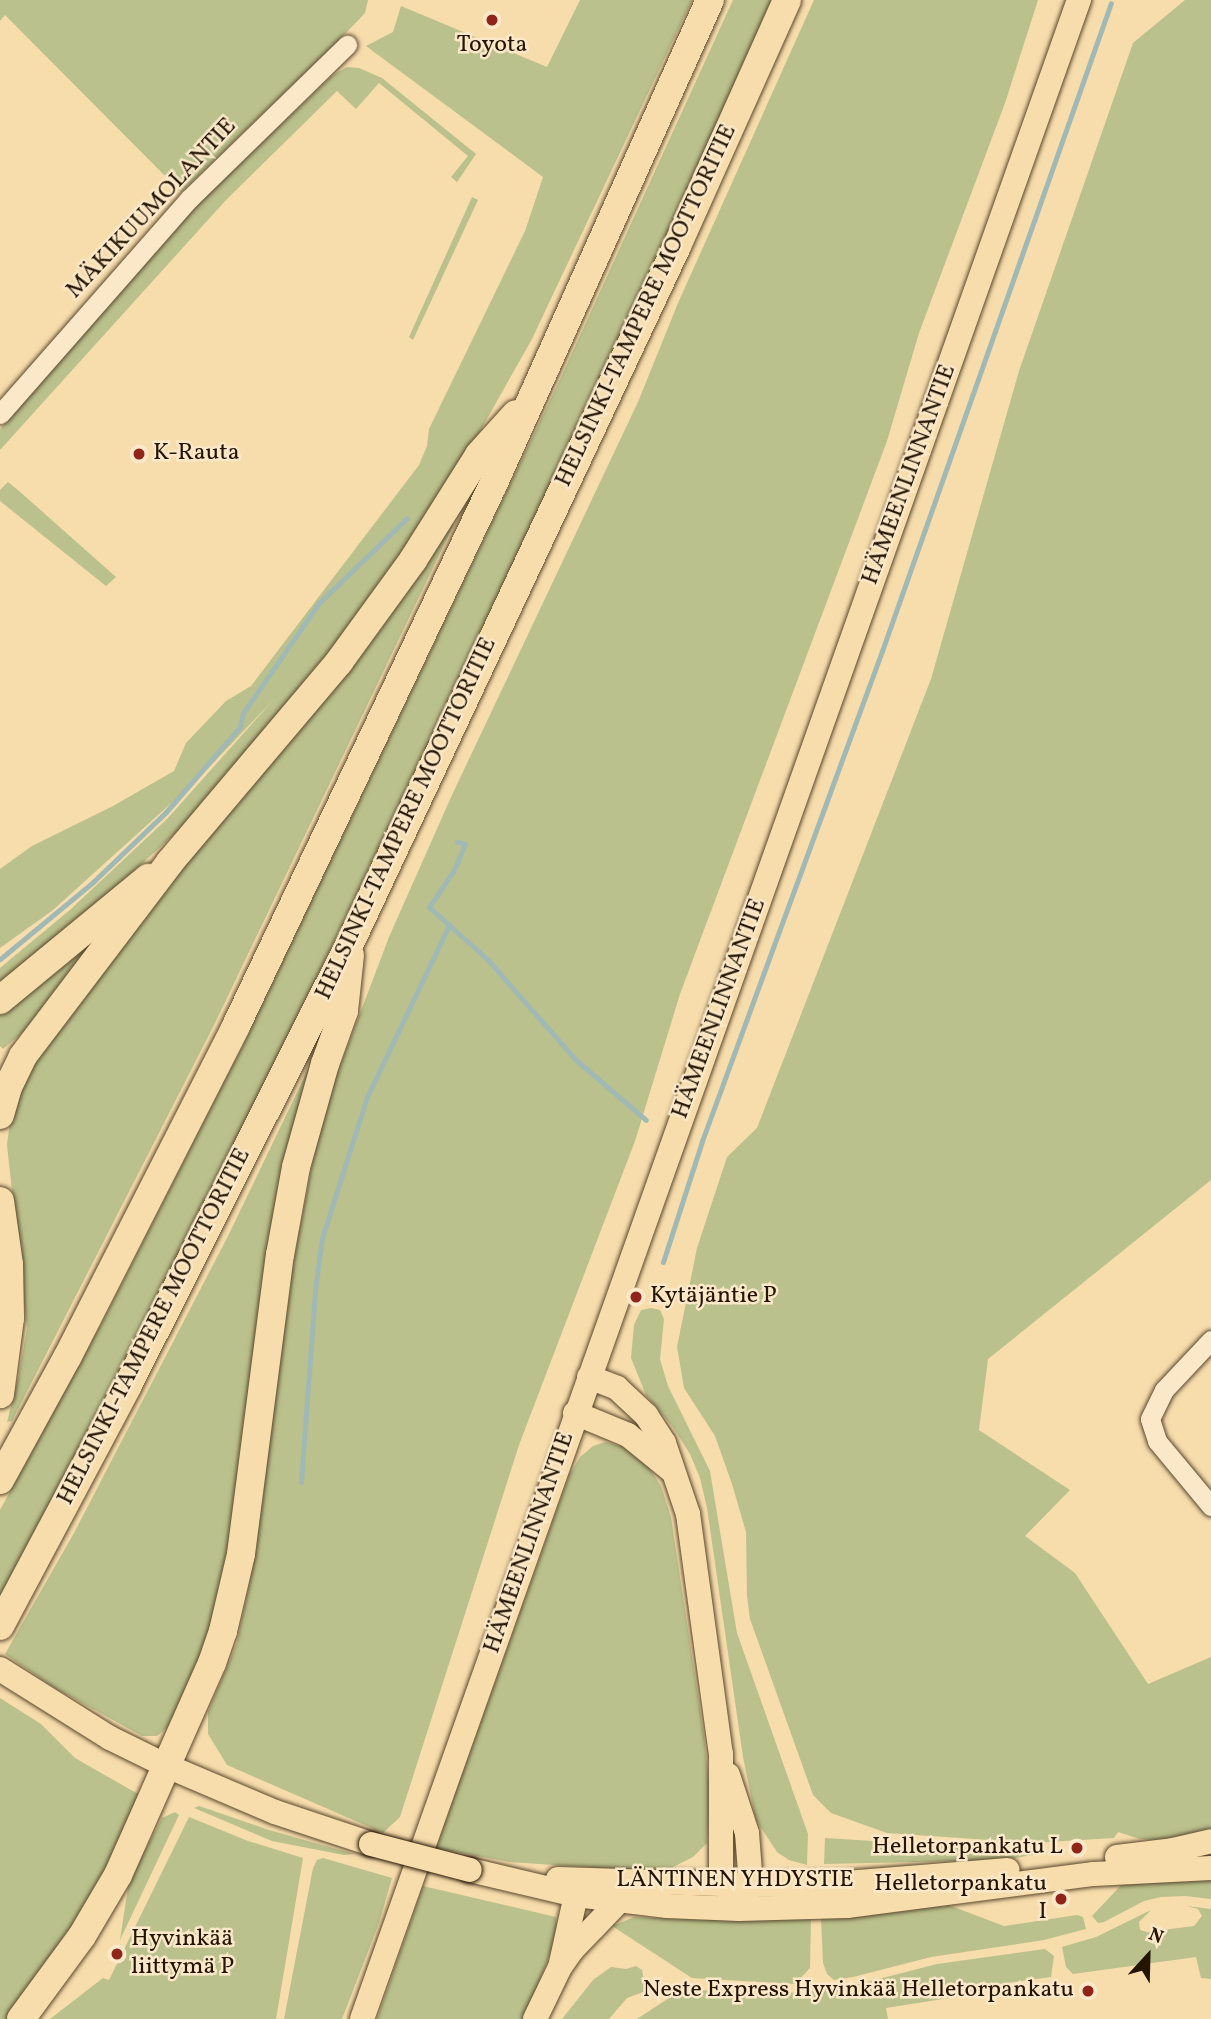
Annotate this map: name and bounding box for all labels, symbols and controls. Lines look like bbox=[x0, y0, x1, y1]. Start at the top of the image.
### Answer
marker: Toyota bbox=[484, 12, 500, 28]
place label: Toyota bbox=[457, 32, 527, 60]
street label: MÄKIKUUMOLANTIE bbox=[61, 113, 243, 305]
street label: HELSINKI-TAMPERE MOOTTORITIE bbox=[550, 120, 744, 492]
street label: HÄMEENLINNANTIE bbox=[857, 361, 963, 589]
place label: K-Rauta bbox=[153, 440, 240, 468]
marker: K-Rauta bbox=[131, 446, 147, 462]
street label: HELSINKI-TAMPERE MOOTTORITIE bbox=[310, 633, 504, 1005]
street label: HÄMEENLINNANTIE bbox=[667, 895, 773, 1123]
street label: HELSINKI-TAMPERE MOOTTORITIE bbox=[52, 1144, 258, 1510]
place label: Kytäjäntie P bbox=[650, 1283, 777, 1311]
marker: Kytäjäntie P bbox=[628, 1289, 644, 1305]
street label: HÄMEENLINNANTIE bbox=[479, 1429, 581, 1657]
place label: Helletorpankatu L bbox=[872, 1834, 1063, 1862]
marker: Helletorpankatu L bbox=[1069, 1840, 1085, 1856]
street label: LÄNTINEN YHDYSTIE bbox=[616, 1867, 854, 1895]
place label: Helletorpankatu I bbox=[874, 1871, 1047, 1927]
marker: Helletorpankatu I bbox=[1053, 1891, 1069, 1907]
north arrow bbox=[1113, 1921, 1183, 1991]
text: N bbox=[1145, 1922, 1167, 1951]
place label: Hyvinkää liittymä P bbox=[131, 1926, 234, 1982]
marker: Hyvinkää liittymä P bbox=[109, 1946, 125, 1962]
place label: Neste Express Hyvinkää Helletorpankatu bbox=[643, 1977, 1074, 2005]
marker: Neste Express Hyvinkää Helletorpankatu bbox=[1080, 1983, 1096, 1999]

